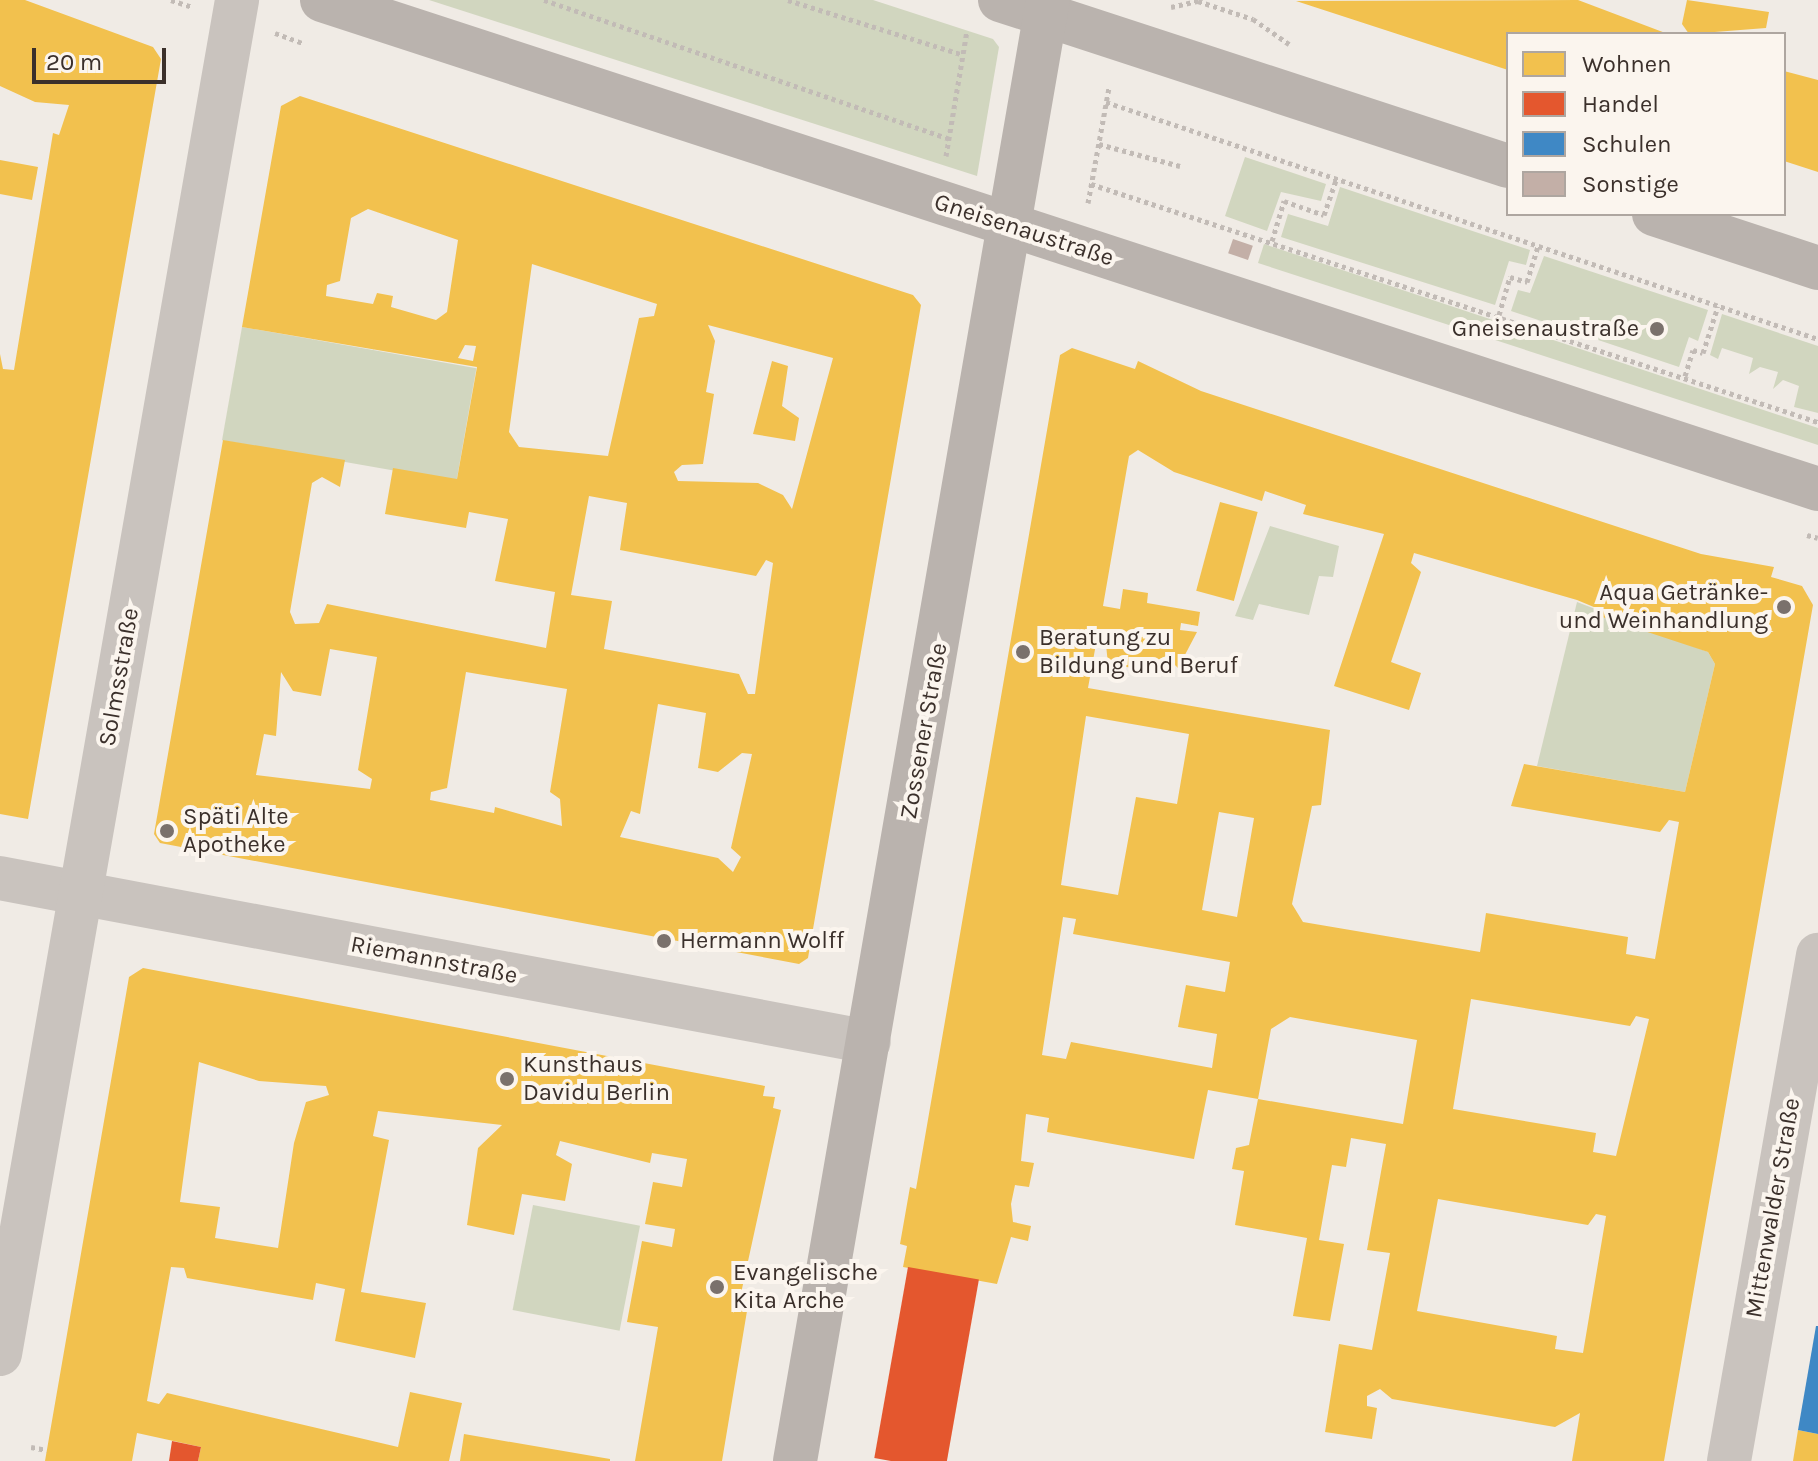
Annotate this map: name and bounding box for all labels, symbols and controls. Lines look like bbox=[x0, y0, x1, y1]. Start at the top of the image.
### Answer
scale bar bbox=[36, 32, 170, 82]
legend bbox=[1506, 32, 1786, 216]
text: 20 m bbox=[46, 48, 102, 76]
text: Wohnen bbox=[1582, 50, 1672, 78]
text: Handel bbox=[1582, 90, 1659, 118]
text: Schulen bbox=[1582, 130, 1671, 158]
text: Sonstige bbox=[1582, 170, 1679, 198]
street label: Gneisenaustraße bbox=[931, 187, 1117, 273]
place label: Gneisenaustraße bbox=[1452, 315, 1639, 343]
marker: Gneisenaustraße bbox=[1646, 318, 1668, 340]
place label: Aqua Getränke- und Weinhandlung bbox=[1559, 579, 1768, 635]
marker: Aqua Getränke- und Weinhandlung bbox=[1775, 598, 1793, 616]
street label: Solmsstraße bbox=[93, 606, 145, 748]
place label: Beratung zu Bildung und Beruf bbox=[1039, 624, 1238, 680]
street label: Zossener Straße bbox=[894, 641, 954, 821]
marker: Beratung zu Bildung und Beruf bbox=[1014, 643, 1032, 661]
place label: Späti Alte Apotheke bbox=[183, 803, 288, 859]
marker: Späti Alte Apotheke bbox=[158, 822, 176, 840]
place label: Hermann Wolff bbox=[680, 927, 844, 955]
street label: Riemannstraße bbox=[348, 930, 520, 990]
marker: Hermann Wolff bbox=[655, 932, 673, 950]
place label: Kunsthaus Davidu Berlin bbox=[523, 1051, 670, 1107]
marker: Kunsthaus Davidu Berlin bbox=[498, 1070, 516, 1088]
street label: Mittenwalder Straße bbox=[1739, 1096, 1807, 1320]
place label: Evangelische Kita Arche bbox=[733, 1259, 878, 1315]
marker: Evangelische Kita Arche bbox=[708, 1278, 726, 1296]

